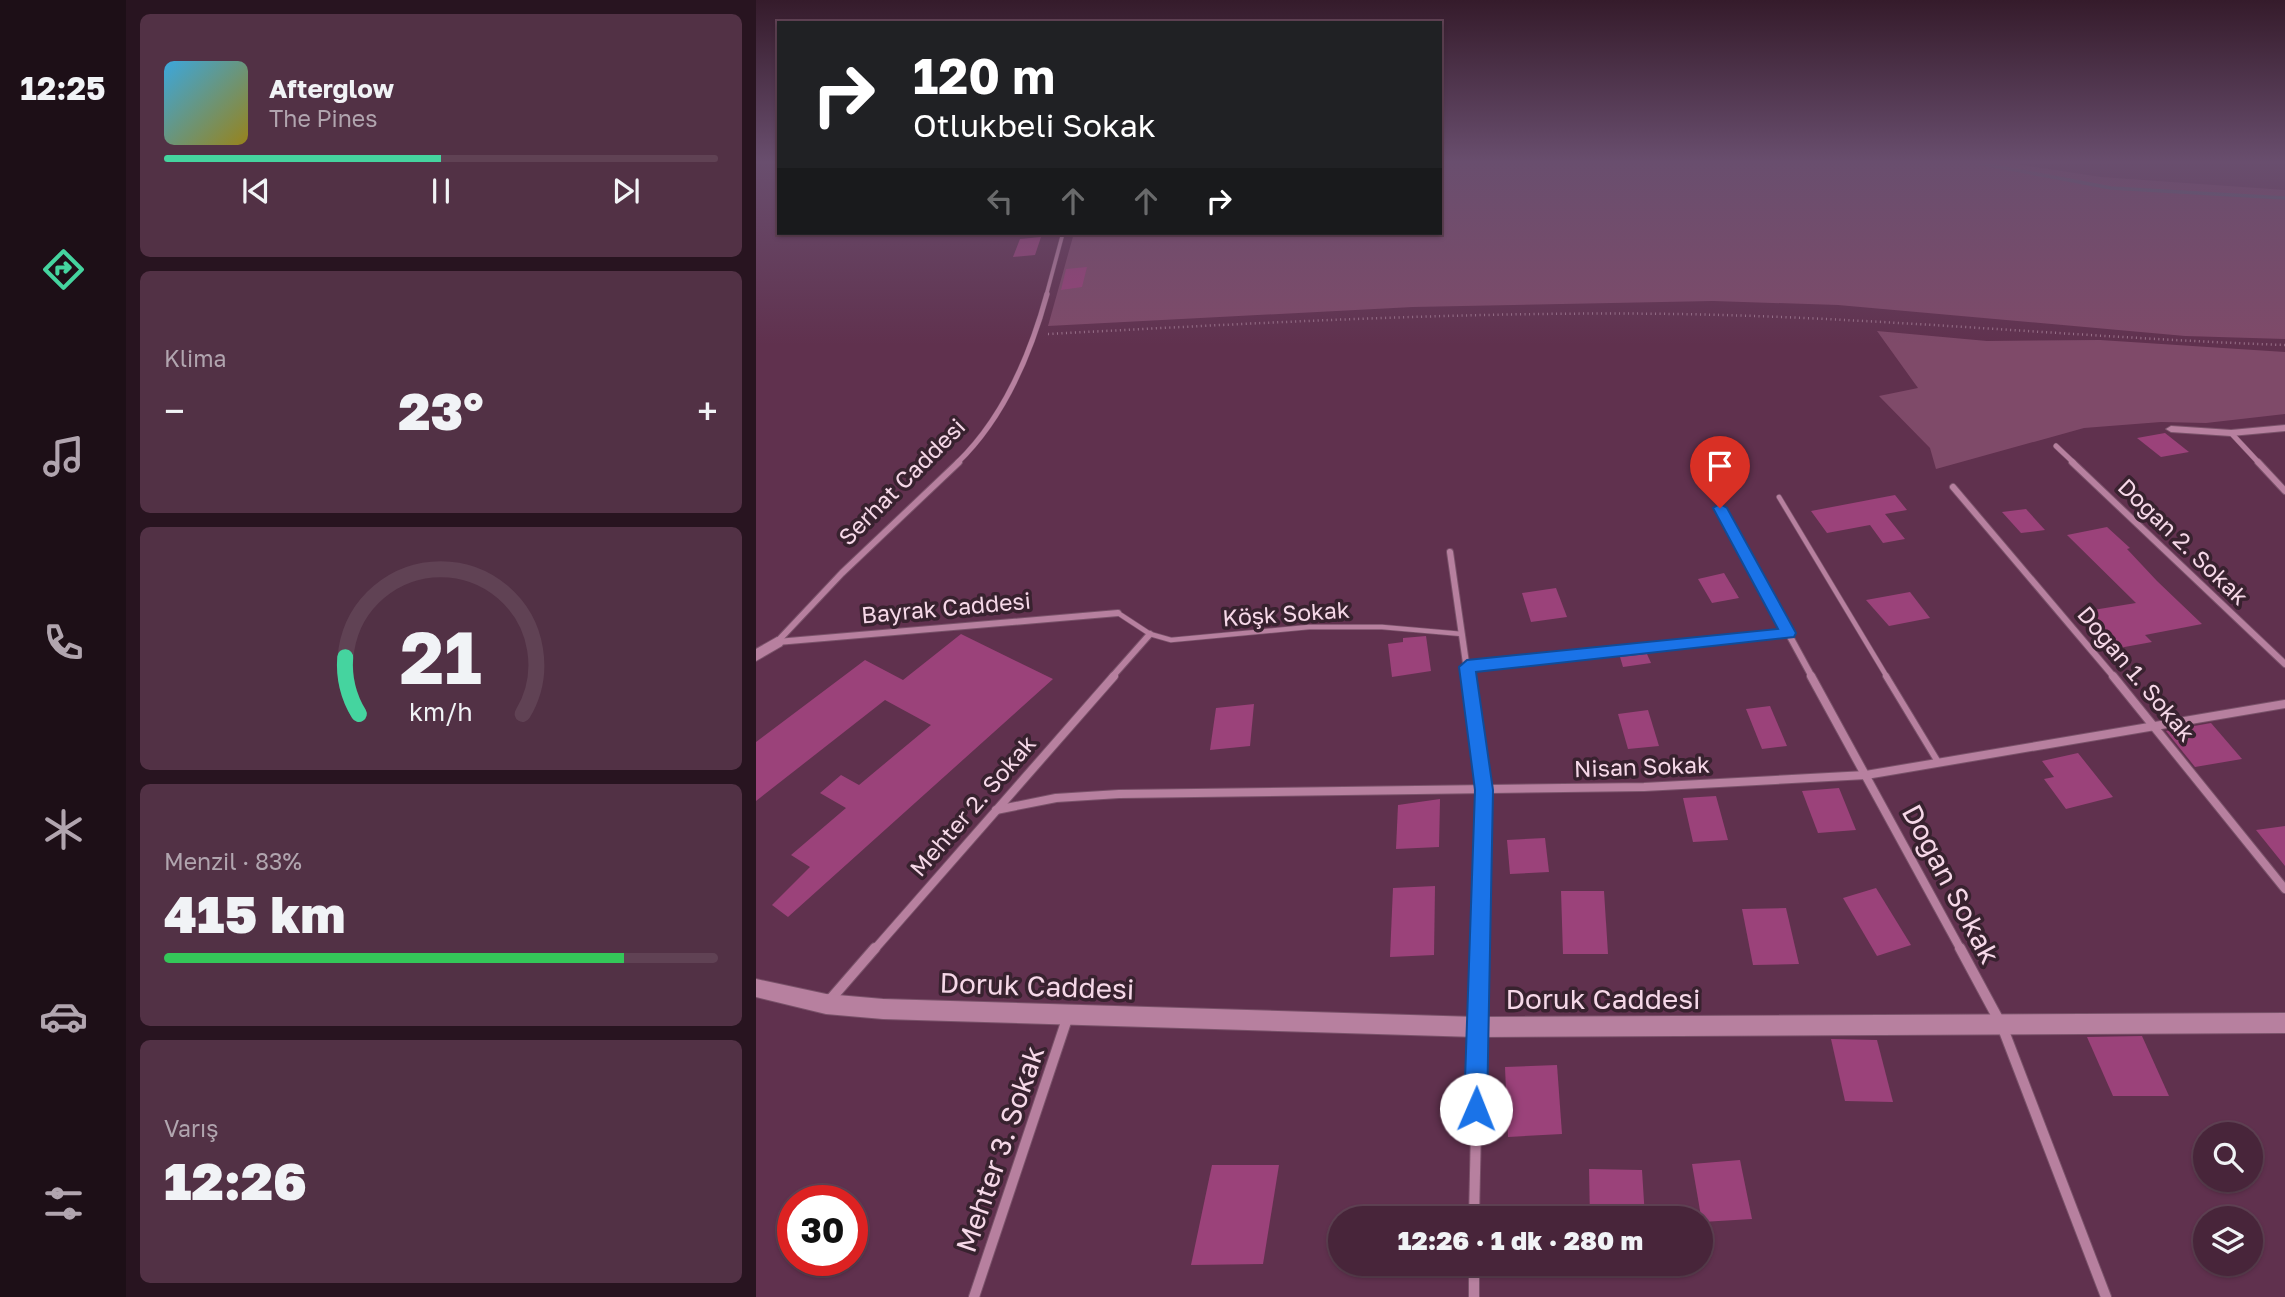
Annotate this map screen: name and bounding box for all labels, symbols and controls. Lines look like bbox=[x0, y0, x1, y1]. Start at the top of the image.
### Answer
text: 120 m bbox=[913, 46, 1055, 105]
icon: right bbox=[798, 49, 889, 140]
text: 12:25 bbox=[20, 69, 106, 107]
text: Afterglow bbox=[269, 73, 394, 104]
text: The Pines bbox=[269, 104, 377, 132]
text: Otlukbeli Sokak bbox=[913, 106, 1156, 144]
icon: previous bbox=[237, 172, 275, 210]
icon: pause bbox=[422, 172, 460, 210]
icon: next bbox=[607, 172, 645, 210]
icon: left bbox=[981, 182, 1019, 220]
icon: ahead bbox=[1054, 182, 1092, 220]
icon: ahead bbox=[1127, 182, 1165, 220]
icon: right bbox=[1200, 182, 1238, 220]
icon: directions bbox=[39, 245, 88, 294]
text: Klima bbox=[164, 344, 227, 372]
text: 23° bbox=[398, 379, 484, 441]
text: − bbox=[164, 388, 185, 433]
text: + bbox=[697, 388, 718, 433]
street label: Serhat Caddesi bbox=[832, 412, 970, 550]
icon: music bbox=[39, 432, 88, 481]
pin bbox=[1690, 436, 1750, 508]
icon: arrive bbox=[1701, 447, 1739, 485]
street label: Doğan 2. Sokak bbox=[2113, 472, 2255, 610]
street label: Bayrak Caddesi bbox=[860, 586, 1032, 628]
street label: Köşk Sokak bbox=[1221, 595, 1350, 631]
street label: Doğan 1. Sokak bbox=[2072, 600, 2201, 747]
text: 21 bbox=[400, 614, 482, 701]
icon: phone bbox=[39, 618, 88, 667]
text: km/h bbox=[409, 696, 473, 727]
street label: Mehter 2. Sokak bbox=[903, 729, 1041, 882]
street label: Nisan Sokak bbox=[1574, 750, 1710, 782]
street label: Doğan Sokak bbox=[1896, 799, 2007, 969]
icon: climate bbox=[39, 805, 88, 854]
text: Menzil · 83% bbox=[164, 847, 302, 875]
text: 415 km bbox=[164, 882, 346, 944]
street label: Doruk Caddesi bbox=[939, 966, 1135, 1005]
street label: Doruk Caddesi bbox=[1506, 982, 1700, 1015]
icon: car bbox=[39, 992, 88, 1041]
street label: Mehter 3. Sokak bbox=[949, 1041, 1050, 1256]
position arrow bbox=[1439, 1072, 1513, 1146]
text: Varış bbox=[164, 1114, 218, 1142]
map controls bbox=[2193, 1122, 2263, 1276]
button: search bbox=[2193, 1122, 2263, 1192]
text: 12:26 bbox=[164, 1149, 307, 1211]
icon: filters bbox=[39, 1179, 88, 1228]
speed limit sign: 30 bbox=[777, 1185, 868, 1276]
button: layers bbox=[2193, 1206, 2263, 1276]
text: 12:26 · 1 dk · 280 m bbox=[1398, 1225, 1643, 1256]

